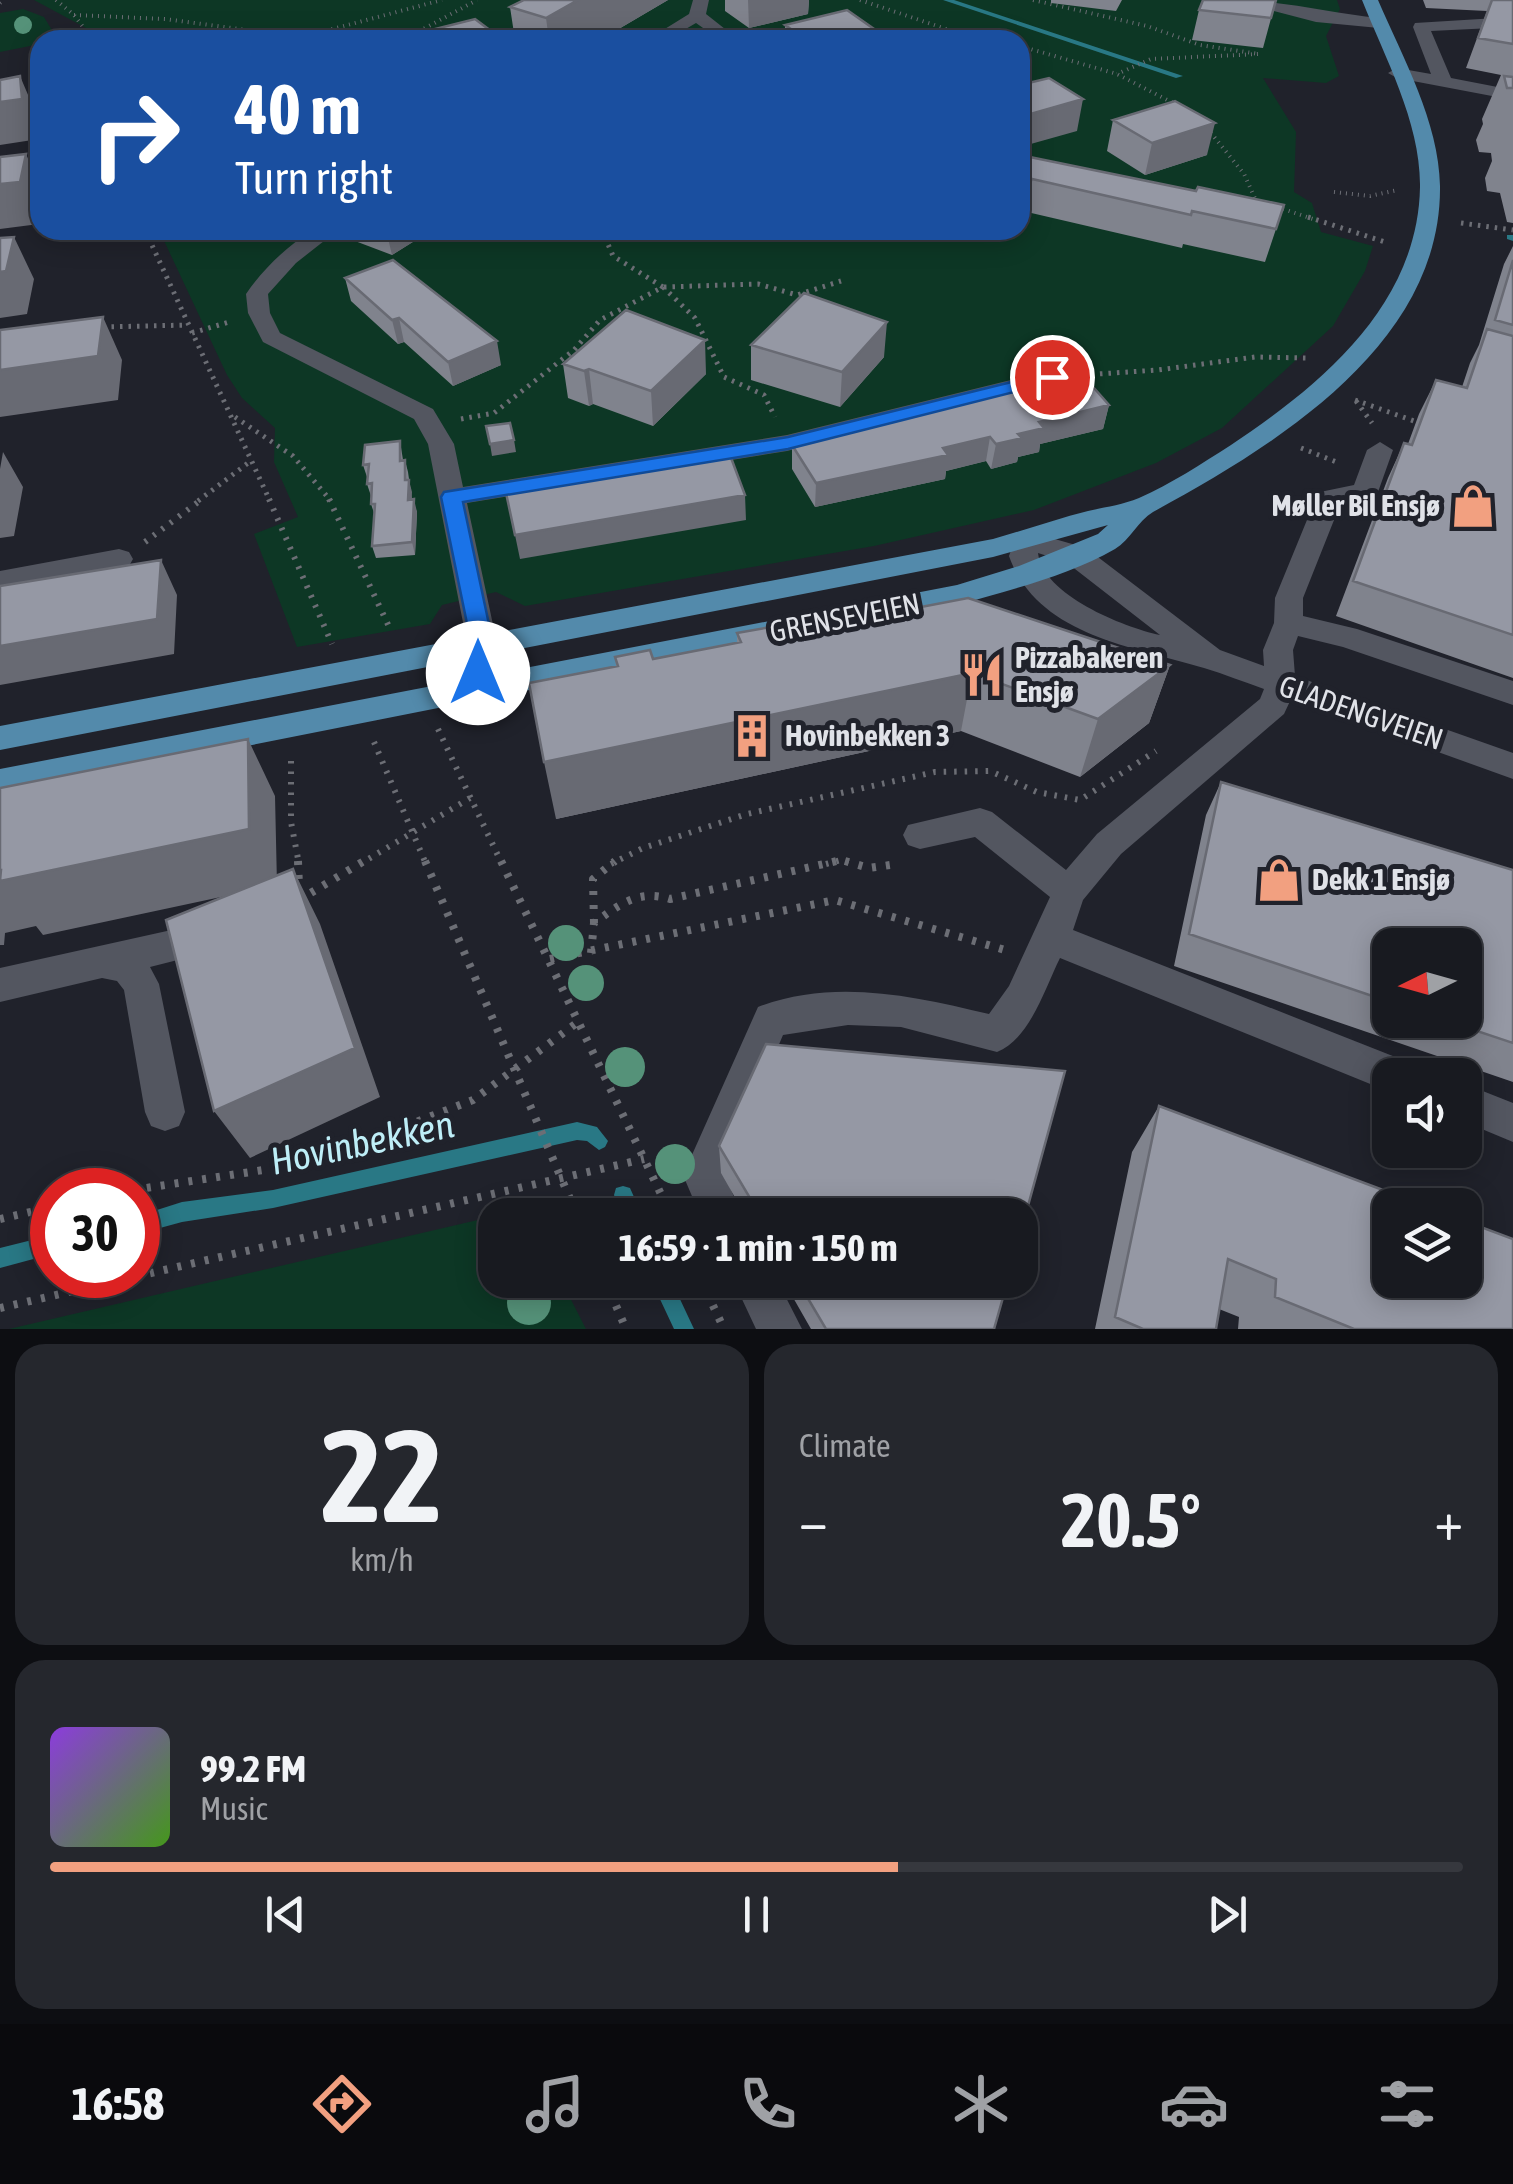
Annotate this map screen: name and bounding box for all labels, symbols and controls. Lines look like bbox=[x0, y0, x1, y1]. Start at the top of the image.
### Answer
text: 40 m bbox=[235, 69, 361, 149]
icon: right bbox=[70, 70, 200, 200]
text: Turn right bbox=[235, 152, 393, 204]
pin bbox=[1010, 335, 1095, 420]
icon: arrive bbox=[1025, 350, 1080, 405]
shop icon: Møller Bil Ensjø bbox=[1449, 482, 1497, 530]
place label: Møller Bil Ensjø bbox=[1272, 488, 1440, 522]
street label: GRENSEVEIEN bbox=[767, 586, 923, 648]
position arrow bbox=[426, 621, 530, 725]
place label: Pizzabakeren Ensjø bbox=[1015, 640, 1163, 708]
restaurant icon: Pizzabakeren Ensjø bbox=[958, 651, 1006, 699]
street label: GLADENGVEIEN bbox=[1275, 668, 1448, 756]
building icon: Hovinbekken 3 bbox=[728, 712, 776, 760]
place label: Hovinbekken 3 bbox=[785, 718, 950, 752]
shop icon: Dekk 1 Ensjø bbox=[1255, 856, 1303, 904]
place label: Dekk 1 Ensjø bbox=[1312, 862, 1450, 896]
north arrow bbox=[1372, 928, 1482, 1038]
map controls bbox=[1372, 928, 1482, 1298]
button: sound bbox=[1372, 1058, 1482, 1168]
water label: Hovinbekken bbox=[266, 1102, 457, 1183]
speed limit sign: 30 bbox=[30, 1168, 160, 1298]
button: layers bbox=[1372, 1188, 1482, 1298]
text: 16:59 · 1 min · 150 m bbox=[618, 1226, 898, 1269]
text: 22 bbox=[321, 1401, 443, 1550]
text: Climate bbox=[799, 1427, 891, 1464]
text: 20.5° bbox=[1061, 1477, 1201, 1563]
text: − bbox=[799, 1489, 828, 1552]
text: + bbox=[1434, 1489, 1463, 1552]
text: km/h bbox=[350, 1541, 414, 1578]
text: 99.2 FM bbox=[200, 1747, 306, 1790]
text: Music bbox=[200, 1790, 267, 1827]
icon: previous bbox=[258, 1887, 313, 1942]
icon: pause bbox=[729, 1887, 784, 1942]
icon: next bbox=[1200, 1887, 1255, 1942]
icon: directions bbox=[307, 2069, 377, 2139]
icon: music bbox=[520, 2069, 590, 2139]
icon: phone bbox=[733, 2069, 803, 2139]
icon: climate bbox=[946, 2069, 1016, 2139]
icon: car bbox=[1159, 2069, 1229, 2139]
icon: filters bbox=[1372, 2069, 1442, 2139]
text: 16:58 bbox=[71, 2078, 164, 2130]

